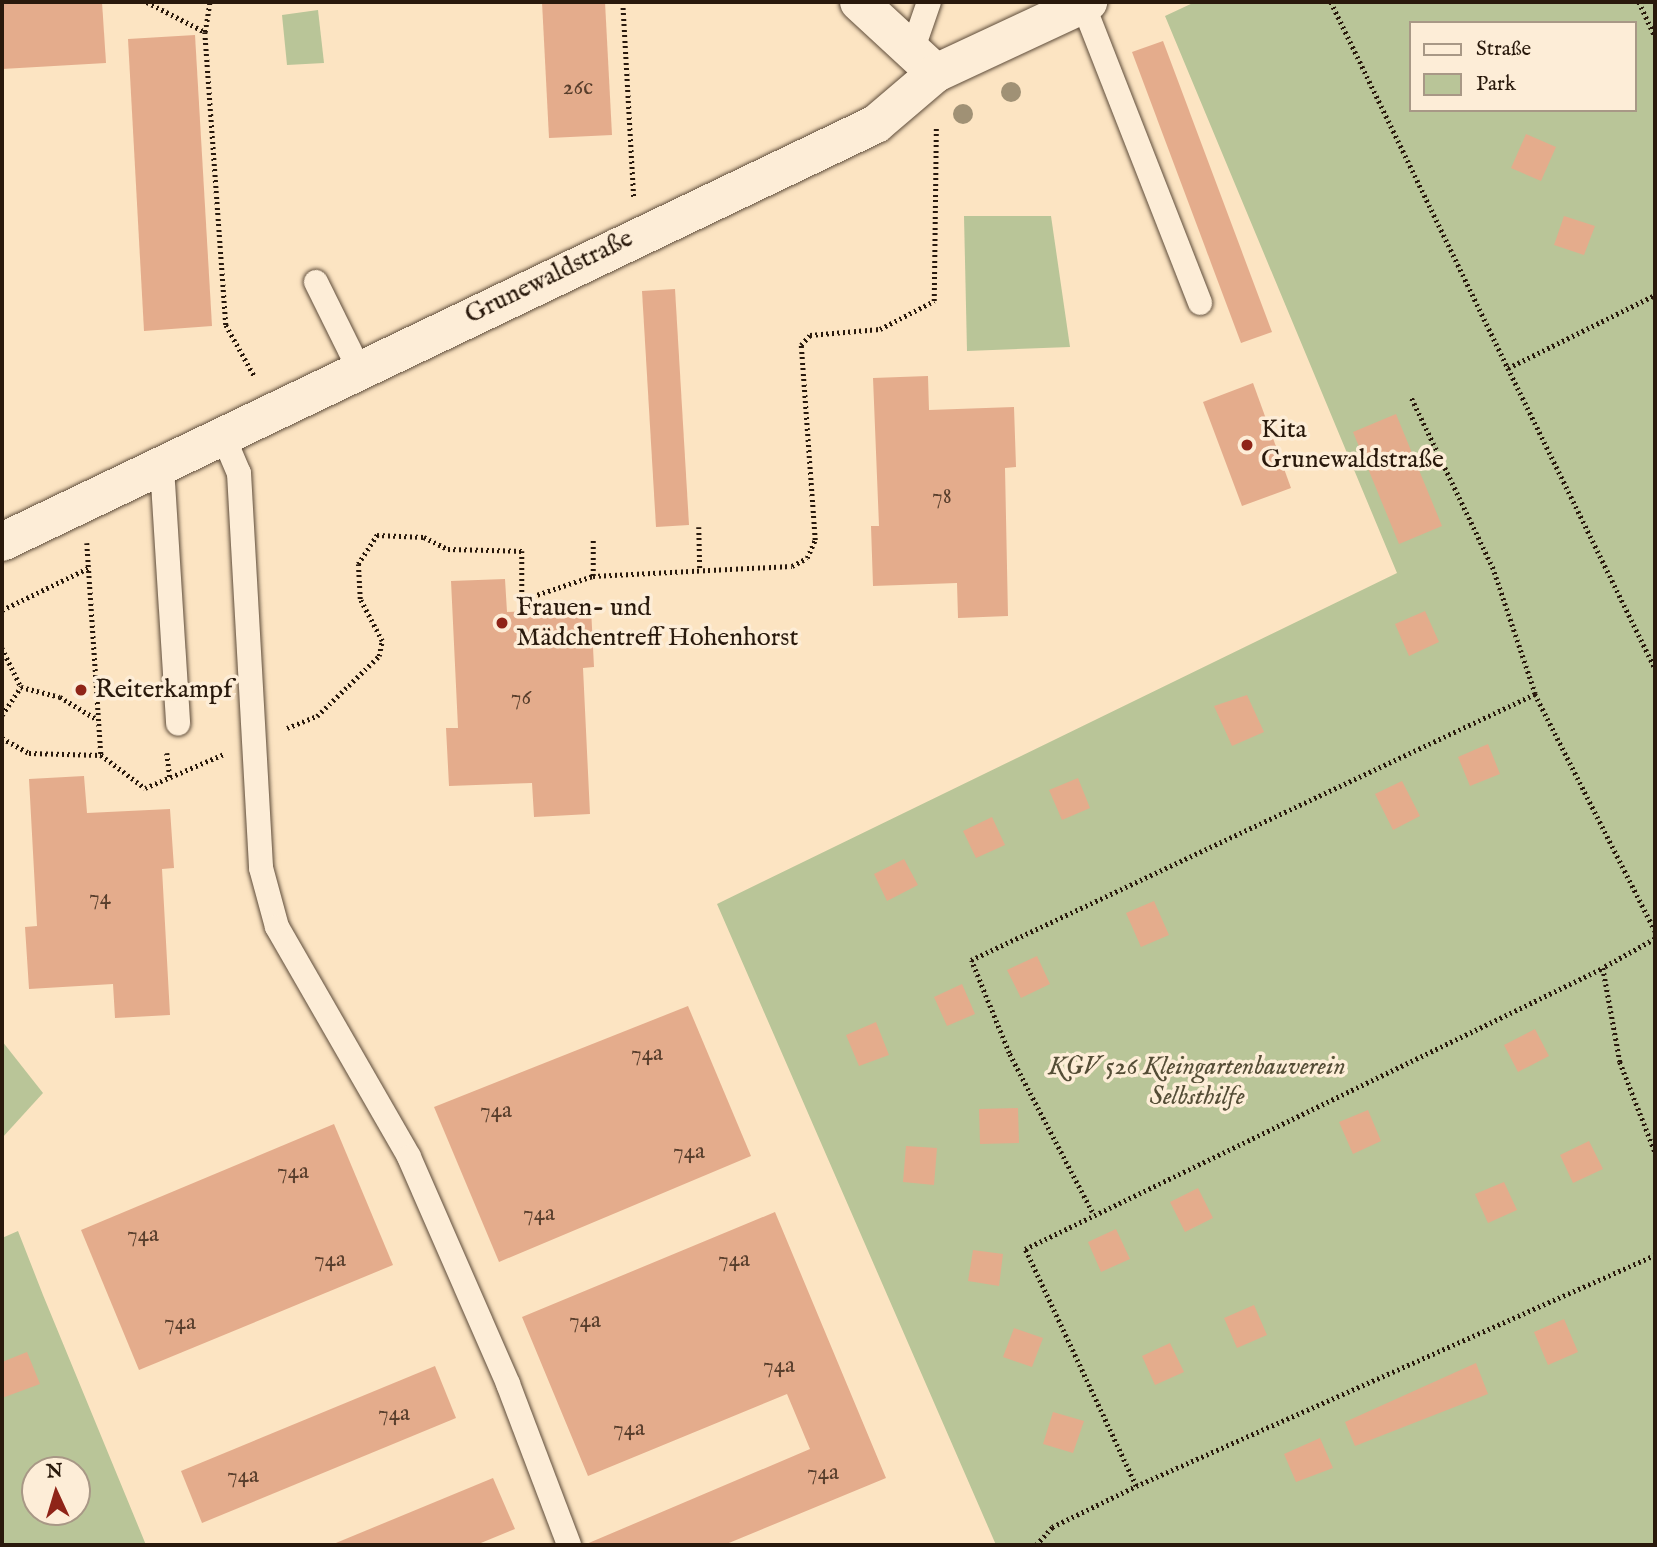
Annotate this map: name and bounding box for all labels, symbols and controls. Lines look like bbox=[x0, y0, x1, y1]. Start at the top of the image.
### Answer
legend bbox=[1408, 21, 1636, 112]
text: Straße bbox=[1476, 36, 1531, 63]
text: Park bbox=[1476, 71, 1516, 98]
house number: 26c bbox=[563, 74, 593, 102]
street label: Grunewaldstraße bbox=[460, 223, 638, 331]
place label: Kita Grunewaldstraße bbox=[1261, 414, 1444, 476]
marker: Kita Grunewaldstraße bbox=[1239, 437, 1255, 453]
house number: 78 bbox=[932, 483, 952, 511]
place label: Frauen- und Mädchentreff Hohenhorst bbox=[516, 592, 798, 654]
marker: Frauen- und Mädchentreff Hohenhorst bbox=[494, 615, 510, 631]
place label: Reiterkampf bbox=[95, 674, 232, 706]
marker: Reiterkampf bbox=[73, 682, 89, 698]
house number: 76 bbox=[511, 684, 531, 712]
house number: 74 bbox=[89, 884, 111, 912]
house number: 74a bbox=[631, 1040, 663, 1068]
park label: KGV 526 Kleingartenbauverein Selbsthilfe bbox=[1048, 1051, 1346, 1112]
house number: 74a bbox=[480, 1097, 512, 1125]
house number: 74a bbox=[673, 1138, 705, 1166]
house number: 74a bbox=[277, 1158, 309, 1186]
house number: 74a bbox=[523, 1200, 555, 1228]
house number: 74a bbox=[127, 1221, 159, 1249]
house number: 74a bbox=[314, 1246, 346, 1274]
house number: 74a bbox=[718, 1246, 750, 1274]
house number: 74a bbox=[569, 1307, 601, 1335]
house number: 74a bbox=[164, 1309, 196, 1337]
house number: 74a bbox=[763, 1352, 795, 1380]
house number: 74a bbox=[378, 1400, 410, 1428]
house number: 74a bbox=[613, 1415, 645, 1443]
north arrow bbox=[21, 1456, 91, 1526]
house number: 74a bbox=[807, 1459, 839, 1487]
text: N bbox=[46, 1460, 64, 1485]
house number: 74a bbox=[227, 1462, 259, 1490]

